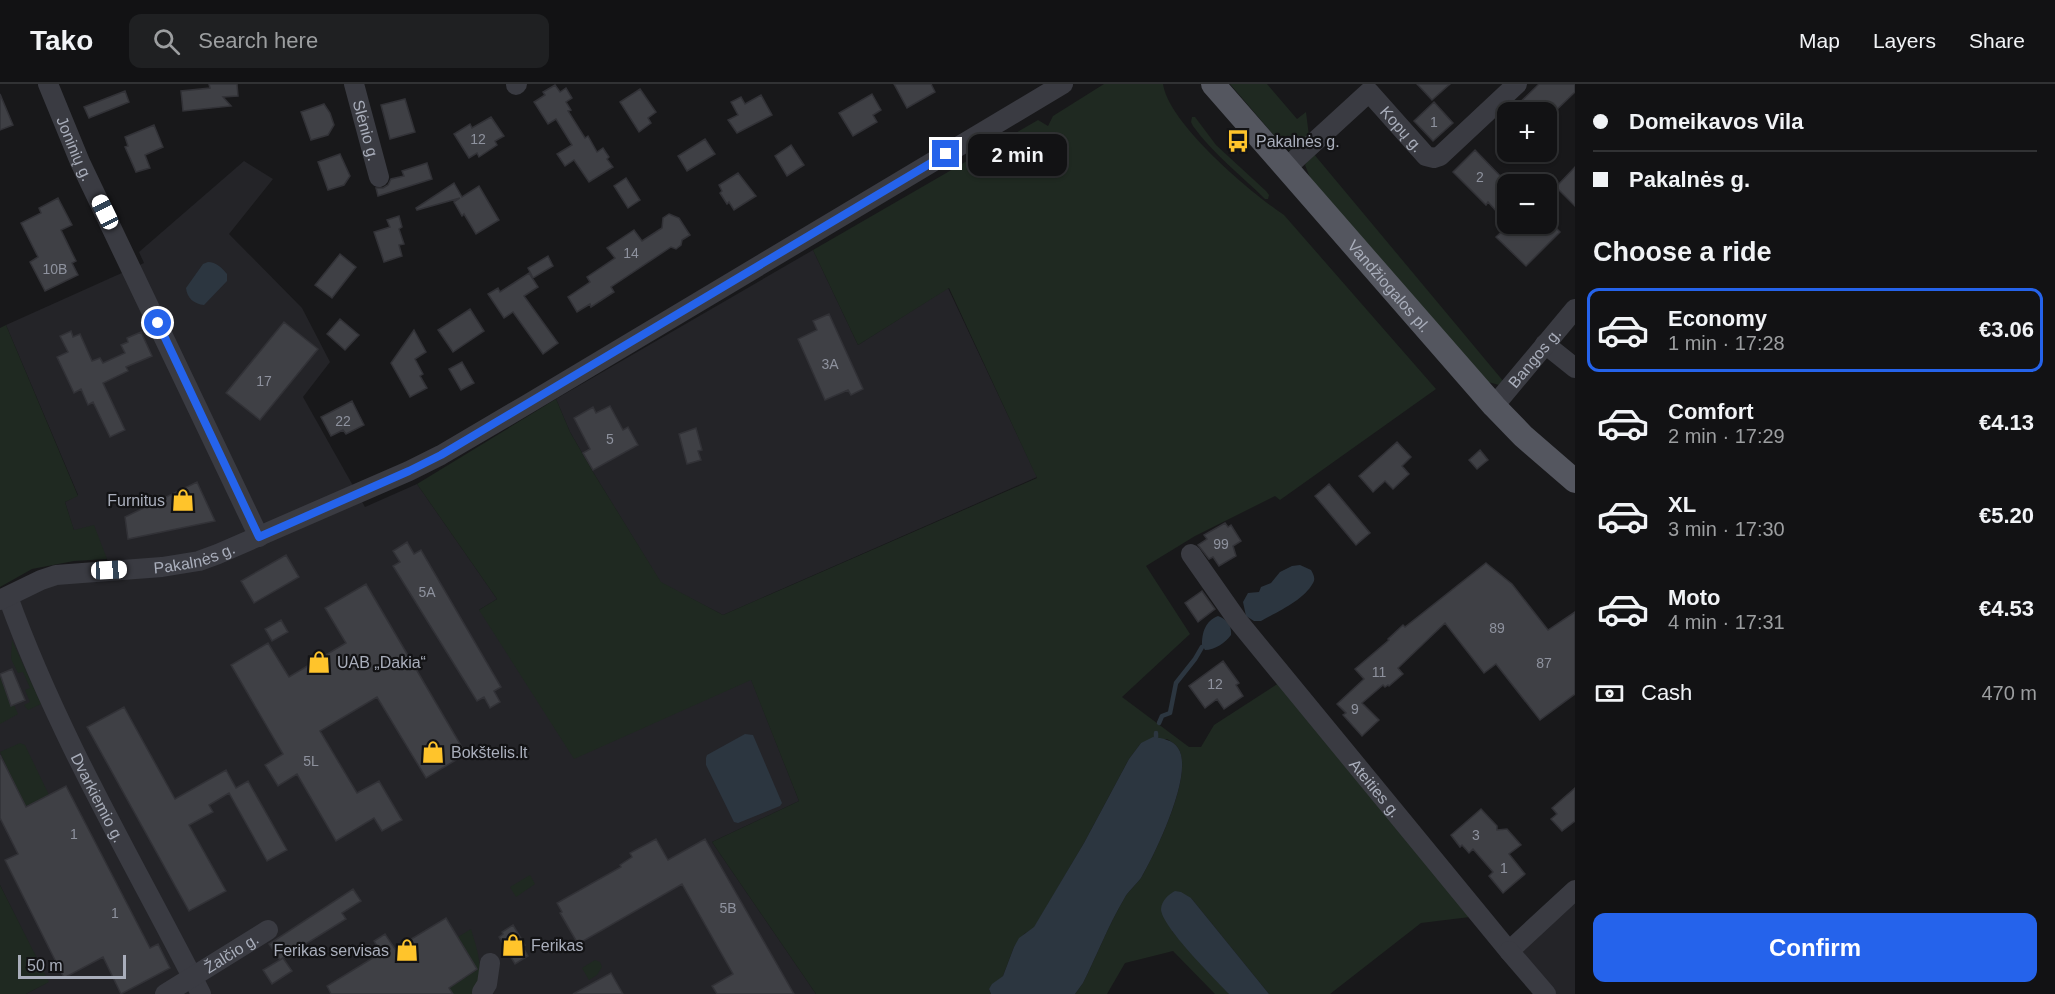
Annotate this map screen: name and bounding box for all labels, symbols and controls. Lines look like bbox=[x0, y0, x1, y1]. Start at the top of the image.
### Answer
search box bbox=[129, 14, 549, 68]
text: Tako bbox=[30, 25, 93, 56]
icon: search bbox=[150, 25, 183, 58]
text: Search here bbox=[198, 28, 318, 53]
text: Map bbox=[1799, 29, 1840, 52]
text: Layers bbox=[1873, 29, 1936, 52]
text: Share bbox=[1969, 29, 2025, 52]
street label: Slėnio g. bbox=[350, 98, 383, 163]
map controls bbox=[1497, 102, 1557, 234]
button: + bbox=[1497, 102, 1557, 162]
street label: Kopų g. bbox=[1377, 103, 1427, 155]
text: Domeikavos Vila bbox=[1629, 109, 1803, 134]
street label: Joninių g. bbox=[54, 114, 96, 184]
house number: 1 bbox=[1430, 114, 1438, 130]
bus stop icon: Pakalnės g. bbox=[1225, 128, 1251, 154]
house number: 12 bbox=[470, 131, 486, 147]
callout: 2 min bbox=[967, 133, 1066, 175]
place label: Pakalnės g. bbox=[1256, 133, 1340, 150]
route end bbox=[932, 140, 959, 167]
text: 2 min bbox=[991, 144, 1044, 166]
text: Pakalnės g. bbox=[1629, 167, 1750, 192]
house number: 2 bbox=[1476, 169, 1484, 185]
button: − bbox=[1497, 174, 1557, 234]
car bbox=[89, 192, 121, 232]
street label: Vandžiogalos pl. bbox=[1345, 237, 1434, 335]
text: Choose a ride bbox=[1593, 237, 1772, 267]
house number: 14 bbox=[623, 245, 639, 261]
house number: 10B bbox=[43, 261, 67, 277]
icon: car bbox=[1596, 303, 1650, 357]
text: Economy bbox=[1668, 306, 1767, 331]
route start bbox=[144, 309, 171, 336]
text: €3.06 bbox=[1979, 317, 2034, 342]
street label: Bangos g. bbox=[1505, 325, 1564, 391]
text: 1 min · 17:28 bbox=[1668, 332, 1785, 354]
house number: 3A bbox=[821, 356, 839, 372]
house number: 17 bbox=[256, 373, 272, 389]
icon: car bbox=[1596, 396, 1650, 450]
text: Comfort bbox=[1668, 399, 1754, 424]
text: €4.13 bbox=[1979, 410, 2034, 435]
house number: 22 bbox=[335, 413, 351, 429]
text: 2 min · 17:29 bbox=[1668, 425, 1785, 447]
house number: 5 bbox=[606, 431, 614, 447]
shop icon: Furnitus bbox=[170, 487, 196, 513]
icon: car bbox=[1596, 489, 1650, 543]
place label: Furnitus bbox=[107, 492, 165, 509]
text: XL bbox=[1668, 492, 1696, 517]
text: €5.20 bbox=[1979, 503, 2034, 528]
text: 3 min · 17:30 bbox=[1668, 518, 1785, 540]
house number: 99 bbox=[1213, 536, 1229, 552]
street label: Pakalnės g. bbox=[153, 539, 237, 576]
car bbox=[91, 560, 127, 580]
icon: car bbox=[1596, 582, 1650, 636]
house number: 5A bbox=[418, 584, 436, 600]
text: Moto bbox=[1668, 585, 1721, 610]
text: €4.53 bbox=[1979, 596, 2034, 621]
text: 4 min · 17:31 bbox=[1668, 611, 1785, 633]
house number: 89 bbox=[1489, 620, 1505, 636]
shop icon: UAB „Dakia“ bbox=[306, 649, 332, 675]
place label: UAB „Dakia“ bbox=[337, 654, 426, 671]
house number: 87 bbox=[1536, 655, 1552, 671]
house number: 11 bbox=[1372, 664, 1386, 680]
house number: 12 bbox=[1207, 676, 1223, 692]
icon: cash bbox=[1593, 677, 1626, 710]
text: Cash bbox=[1641, 680, 1692, 705]
text: 470 m bbox=[1981, 682, 2037, 704]
house number: 9 bbox=[1351, 701, 1359, 717]
shop icon: Bokštelis.lt bbox=[420, 739, 446, 765]
place label: Bokštelis.lt bbox=[451, 744, 528, 761]
street label: Dvarkiemio g. bbox=[68, 750, 128, 845]
house number: 5L bbox=[303, 753, 319, 769]
street label: Ateities g. bbox=[1346, 755, 1404, 821]
house number: 1 bbox=[70, 826, 78, 842]
house number: 3 bbox=[1472, 827, 1480, 843]
house number: 1 bbox=[1500, 860, 1508, 876]
house number: 5B bbox=[719, 900, 737, 916]
house number: 1 bbox=[111, 905, 119, 921]
button: Confirm bbox=[1593, 913, 2037, 982]
street label: Žalčio g. bbox=[201, 930, 261, 976]
shop icon: Ferikas bbox=[500, 932, 526, 958]
shop icon: Ferikas servisas bbox=[394, 937, 420, 963]
place label: Ferikas bbox=[531, 937, 583, 954]
place label: Ferikas servisas bbox=[273, 942, 389, 959]
scale bar bbox=[18, 952, 126, 980]
text: 50 m bbox=[27, 957, 63, 974]

